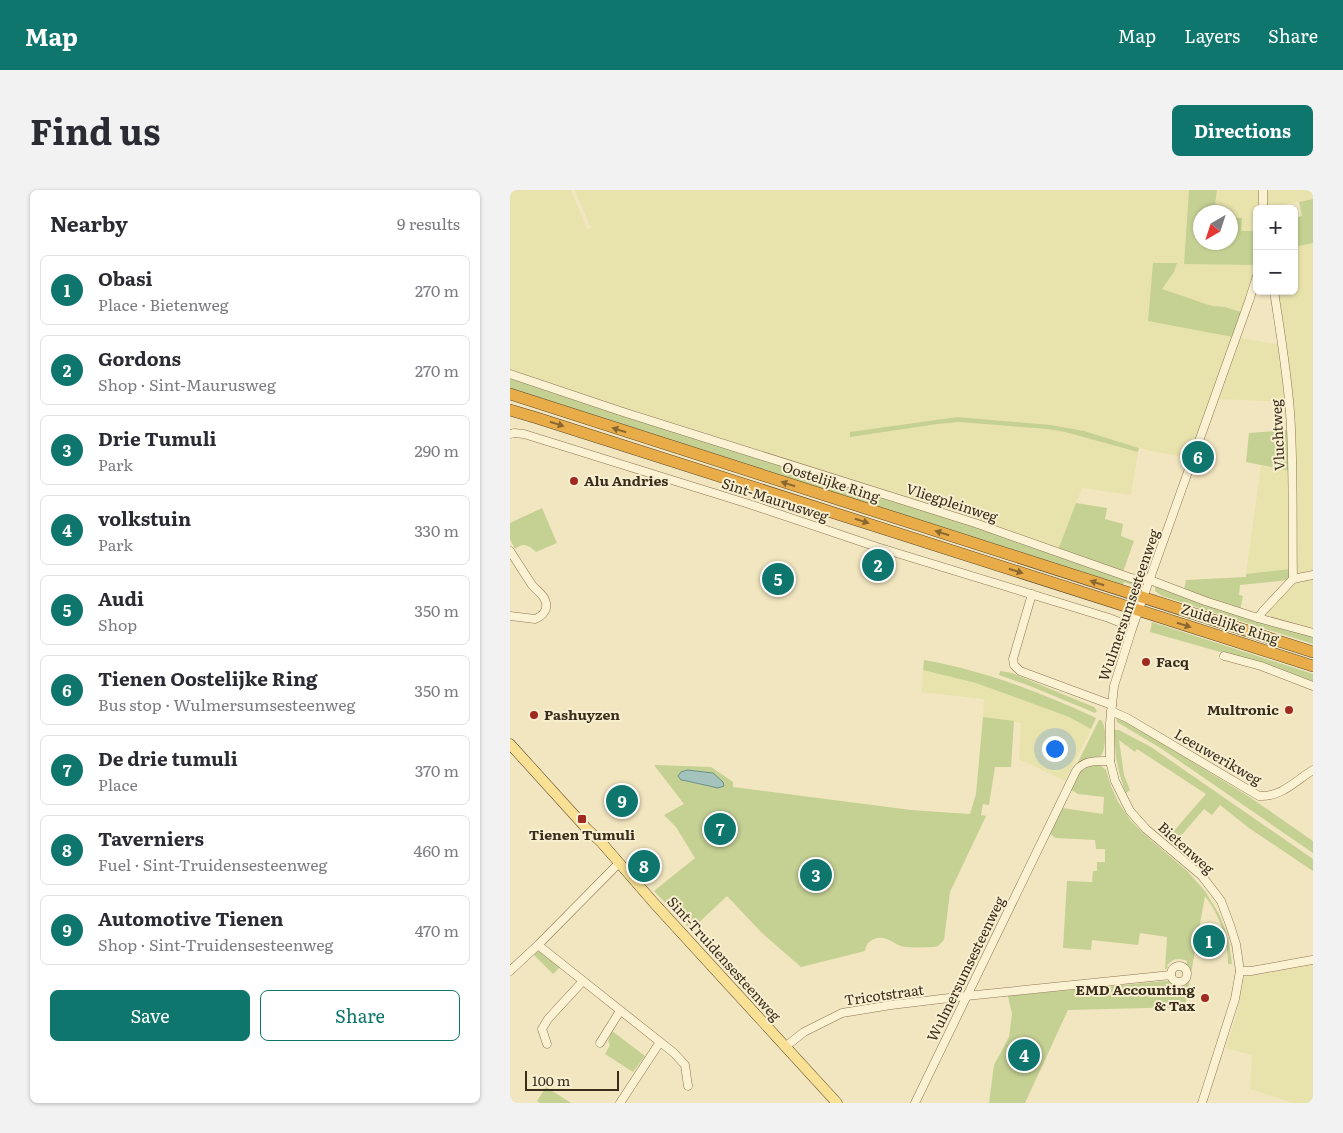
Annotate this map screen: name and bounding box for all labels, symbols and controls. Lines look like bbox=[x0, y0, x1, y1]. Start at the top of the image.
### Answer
text: Map bbox=[25, 18, 78, 53]
text: Map bbox=[1118, 22, 1156, 49]
text: Layers bbox=[1184, 22, 1240, 49]
text: Share bbox=[1268, 22, 1318, 49]
text: Find us bbox=[30, 104, 160, 156]
button: Directions bbox=[1172, 105, 1313, 156]
north arrow bbox=[1193, 205, 1238, 250]
map controls bbox=[1253, 205, 1298, 295]
button: + bbox=[1253, 205, 1298, 250]
text: Nearby bbox=[50, 207, 128, 238]
text: 9 results bbox=[397, 211, 460, 235]
button: − bbox=[1253, 250, 1298, 295]
text: Obasi bbox=[98, 264, 152, 292]
text: 1 bbox=[64, 278, 70, 302]
text: 270 m bbox=[415, 278, 459, 302]
text: Place · Bietenweg bbox=[98, 292, 229, 316]
text: Gordons bbox=[98, 344, 181, 372]
text: 2 bbox=[63, 358, 71, 382]
text: 270 m bbox=[415, 358, 459, 382]
text: Shop · Sint-Maurusweg bbox=[98, 372, 276, 396]
street label: Vluchtweg bbox=[1265, 399, 1289, 471]
one-way arrow bbox=[549, 421, 564, 428]
text: Drie Tumuli bbox=[98, 424, 217, 452]
one-way arrow bbox=[612, 425, 627, 433]
text: 3 bbox=[63, 438, 71, 462]
text: 290 m bbox=[415, 438, 459, 462]
pin: 6 bbox=[1182, 438, 1214, 476]
text: Park bbox=[98, 452, 133, 476]
street label: Oostelijke Ring bbox=[780, 456, 883, 506]
place label: Alu Andries bbox=[584, 470, 668, 490]
street label: Sint-Maurusweg bbox=[719, 472, 831, 526]
marker: Alu Andries bbox=[568, 475, 580, 487]
street label: Vliegpleinweg bbox=[904, 478, 1001, 526]
one-way arrow bbox=[780, 479, 795, 487]
text: volkstuin bbox=[98, 504, 191, 532]
text: 4 bbox=[62, 518, 72, 542]
text: 330 m bbox=[414, 518, 459, 542]
one-way arrow bbox=[854, 518, 869, 526]
street label: Wulmersumsesteenweg bbox=[1093, 526, 1163, 683]
one-way arrow bbox=[935, 529, 950, 537]
text: Park bbox=[98, 532, 133, 556]
pin: 2 bbox=[862, 546, 894, 584]
pin: 5 bbox=[762, 560, 794, 598]
one-way arrow bbox=[1009, 567, 1024, 575]
one-way arrow bbox=[1089, 579, 1104, 587]
text: Audi bbox=[98, 584, 144, 612]
text: 5 bbox=[63, 598, 71, 622]
text: 350 m bbox=[414, 598, 459, 622]
street label: Zuidelijke Ring bbox=[1179, 598, 1282, 648]
text: Shop bbox=[98, 612, 137, 636]
one-way arrow bbox=[1177, 622, 1192, 629]
place label: Facq bbox=[1156, 651, 1189, 671]
marker: Facq bbox=[1140, 656, 1152, 668]
text: Tienen Oostelijke Ring bbox=[98, 664, 318, 692]
text: 6 bbox=[62, 678, 72, 702]
text: 350 m bbox=[414, 678, 459, 702]
text: Bus stop · Wulmersumsesteenweg bbox=[98, 692, 355, 716]
place label: Multronic bbox=[1207, 699, 1279, 719]
place label: Pashuyzen bbox=[544, 704, 620, 724]
marker: Multronic bbox=[1283, 704, 1295, 716]
marker: Pashuyzen bbox=[528, 709, 540, 721]
street label: Leeuwerikweg bbox=[1171, 723, 1266, 789]
your location bbox=[1042, 736, 1068, 762]
text: De drie tumuli bbox=[98, 744, 238, 772]
text: 7 bbox=[63, 758, 71, 782]
text: 370 m bbox=[415, 758, 459, 782]
text: Place bbox=[98, 772, 138, 796]
pin: 9 bbox=[606, 782, 638, 820]
pin: 7 bbox=[704, 810, 736, 848]
marker: Tienen Tumuli bbox=[576, 813, 588, 825]
street label: Bietenweg bbox=[1154, 817, 1219, 878]
text: Taverniers bbox=[98, 824, 204, 852]
place label: Tienen Tumuli bbox=[529, 824, 635, 844]
text: 8 bbox=[62, 838, 72, 862]
text: 460 m bbox=[414, 838, 459, 862]
pin: 8 bbox=[628, 847, 660, 885]
text: Fuel · Sint-Truidensesteenweg bbox=[98, 852, 327, 876]
pin: 3 bbox=[800, 856, 832, 894]
street label: Sint-Truidensesteenweg bbox=[663, 892, 786, 1025]
street label: Wulmersumsesteenweg bbox=[921, 892, 1009, 1045]
text: Automotive Tienen bbox=[98, 904, 284, 932]
text: 9 bbox=[62, 918, 72, 942]
text: 470 m bbox=[415, 918, 459, 942]
pin: 1 bbox=[1193, 922, 1225, 960]
text: Shop · Sint-Truidensesteenweg bbox=[98, 932, 334, 956]
street label: Tricotstraat bbox=[843, 978, 925, 1009]
place label: EMD Accounting & Tax bbox=[1076, 979, 1196, 1015]
button: Save bbox=[50, 990, 250, 1041]
button: Share bbox=[260, 990, 460, 1041]
marker: EMD Accounting & Tax bbox=[1199, 992, 1211, 1004]
pin: 4 bbox=[1008, 1036, 1040, 1074]
scale bar bbox=[525, 1068, 619, 1091]
text: 100 m bbox=[532, 1070, 570, 1090]

